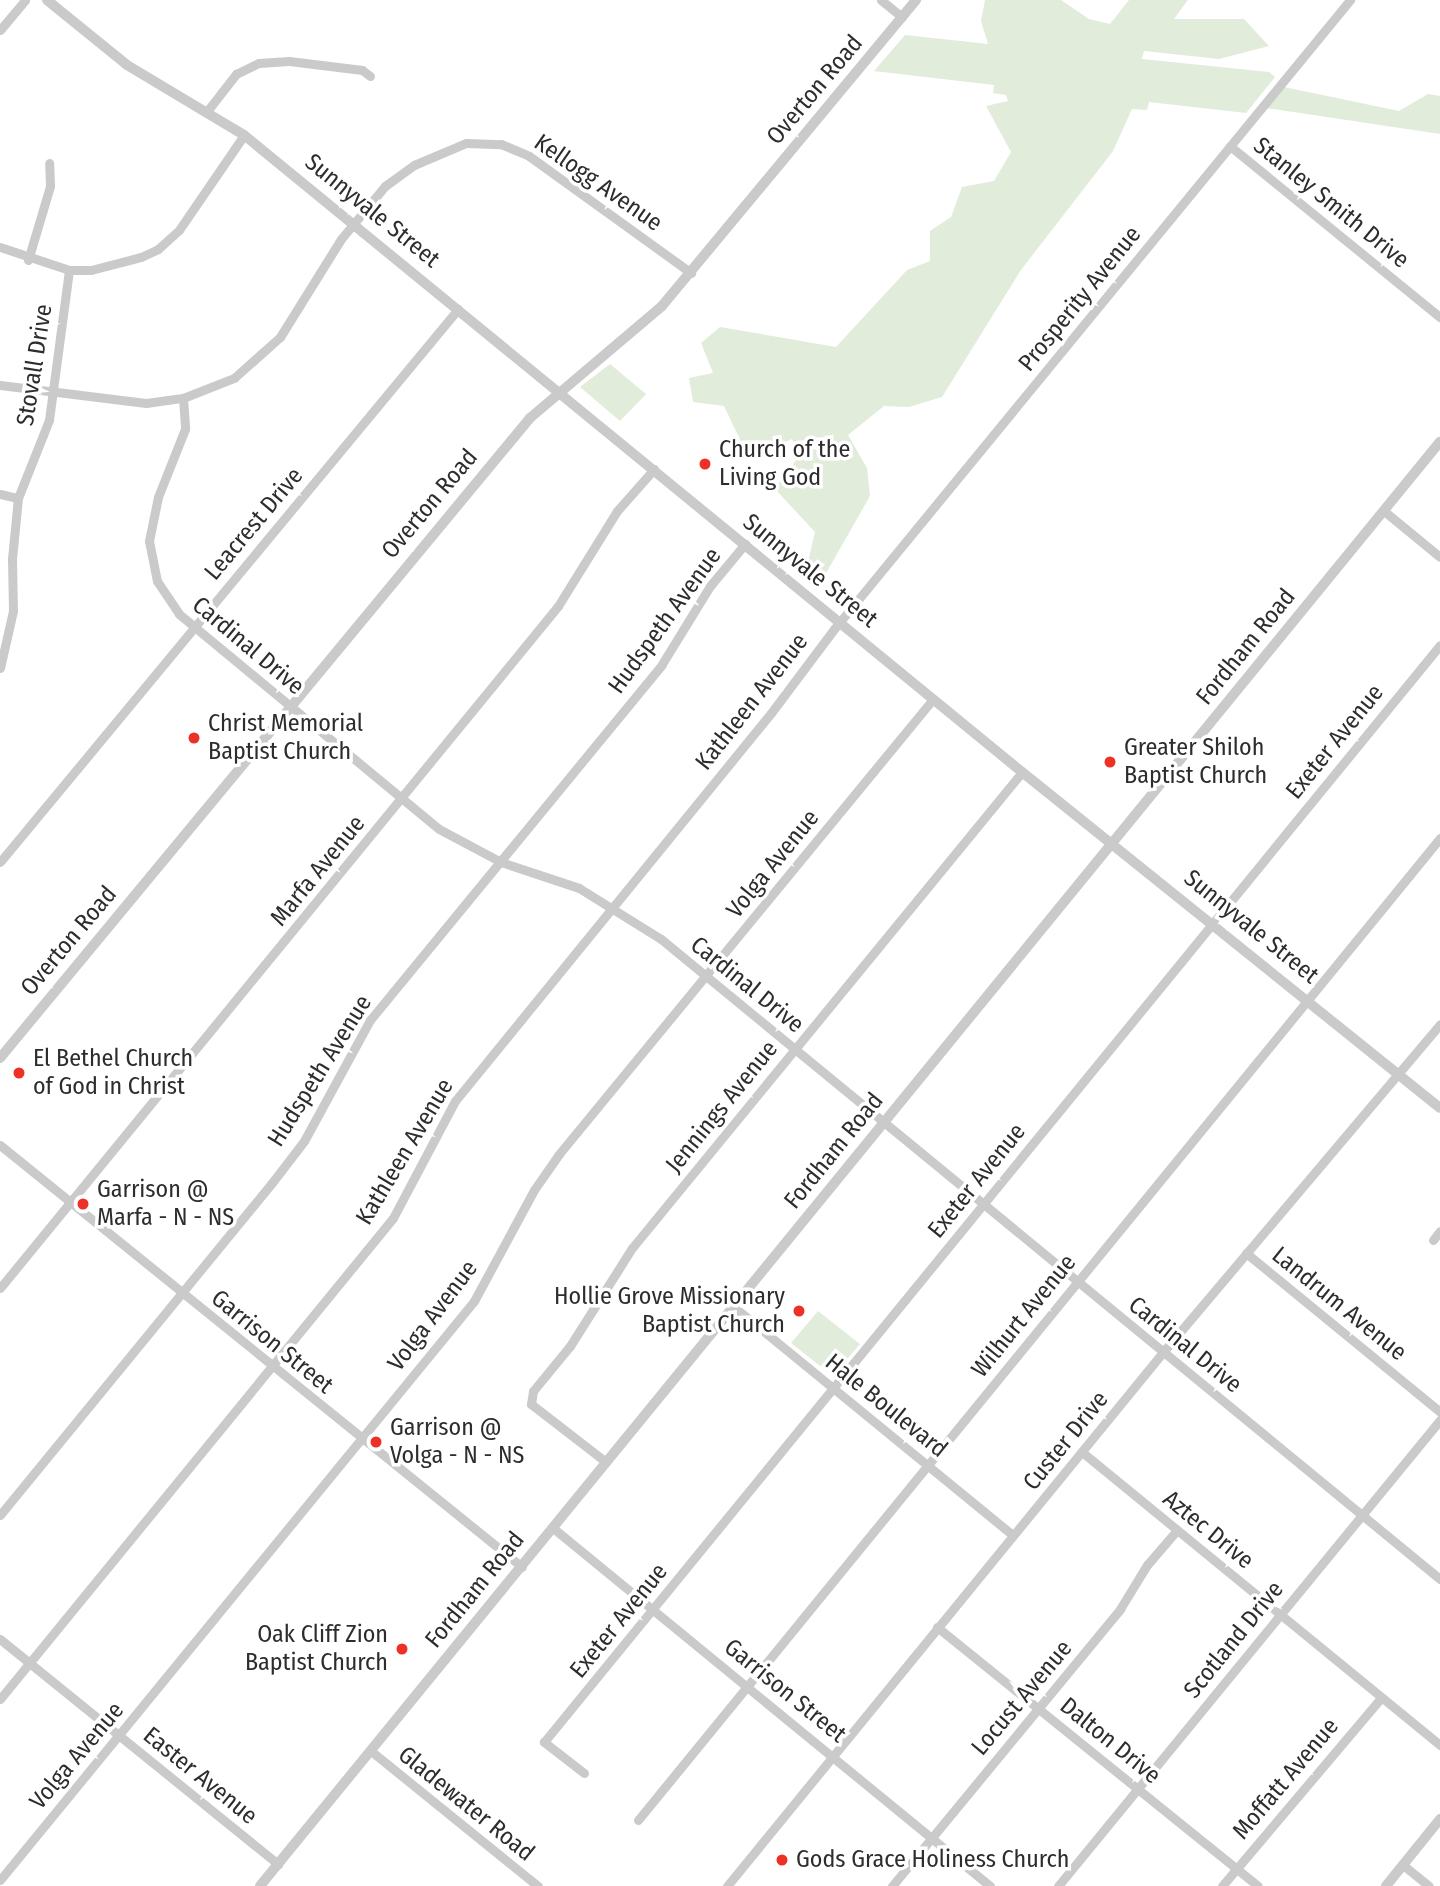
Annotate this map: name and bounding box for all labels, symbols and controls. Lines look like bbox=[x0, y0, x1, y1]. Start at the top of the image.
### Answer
street label: Overton Road bbox=[761, 29, 869, 151]
street label: Kellogg Avenue bbox=[528, 128, 668, 238]
street label: Stanley Smith Drive bbox=[1247, 132, 1415, 274]
street label: Sunnyvale Street bbox=[299, 148, 445, 274]
street label: Prosperity Avenue bbox=[1013, 221, 1147, 377]
street label: Stovall Drive bbox=[11, 302, 59, 428]
place label: Church of the Living God bbox=[719, 436, 850, 492]
street label: Overton Road bbox=[376, 443, 484, 565]
marker: Church of the Living God bbox=[697, 456, 713, 472]
street label: Leacrest Drive bbox=[199, 462, 309, 586]
street label: Sunnyvale Street bbox=[737, 508, 883, 634]
street label: Hudspeth Avenue bbox=[602, 543, 728, 699]
street label: Fordham Road bbox=[1190, 583, 1302, 711]
street label: Cardinal Drive bbox=[186, 591, 310, 701]
street label: Kathleen Avenue bbox=[690, 628, 814, 776]
street label: Exeter Avenue bbox=[1280, 679, 1390, 805]
place label: Christ Memorial Baptist Church bbox=[208, 710, 363, 766]
marker: Christ Memorial Baptist Church bbox=[186, 730, 202, 746]
place label: Greater Shiloh Baptist Church bbox=[1124, 734, 1267, 790]
marker: Greater Shiloh Baptist Church bbox=[1102, 754, 1118, 770]
street label: Volga Avenue bbox=[721, 804, 825, 924]
street label: Marfa Avenue bbox=[265, 810, 371, 932]
street label: Sunnyvale Street bbox=[1178, 864, 1324, 990]
street label: Overton Road bbox=[15, 880, 123, 1002]
street label: Cardinal Drive bbox=[685, 931, 809, 1039]
street label: Hudspeth Avenue bbox=[262, 990, 378, 1152]
street label: Jennings Avenue bbox=[660, 1035, 784, 1179]
place label: El Bethel Church of God in Christ bbox=[33, 1045, 193, 1101]
marker: El Bethel Church of God in Christ bbox=[11, 1065, 27, 1081]
street label: Kathleen Avenue bbox=[350, 1074, 460, 1230]
street label: Fordham Road bbox=[778, 1087, 890, 1215]
street label: Exeter Avenue bbox=[922, 1118, 1032, 1244]
place label: Garrison @ Marfa - N - NS bbox=[97, 1176, 234, 1232]
marker: Garrison @ Marfa - N - NS bbox=[75, 1196, 91, 1212]
street label: Landrum Avenue bbox=[1266, 1241, 1412, 1367]
street label: Wilhurt Avenue bbox=[966, 1249, 1082, 1383]
street label: Volga Avenue bbox=[382, 1255, 484, 1377]
place label: Hollie Grove Missionary Baptist Church bbox=[554, 1283, 785, 1339]
street label: Garrison Street bbox=[205, 1284, 339, 1400]
street label: Cardinal Drive bbox=[1123, 1291, 1247, 1399]
marker: Hollie Grove Missionary Baptist Church bbox=[791, 1303, 807, 1319]
street label: Hale Boulevard bbox=[819, 1348, 953, 1464]
street label: Custer Drive bbox=[1017, 1386, 1115, 1496]
place label: Garrison @ Volga - N - NS bbox=[390, 1414, 524, 1470]
marker: Garrison @ Volga - N - NS bbox=[368, 1434, 384, 1450]
street label: Aztec Drive bbox=[1157, 1485, 1259, 1575]
street label: Fordham Road bbox=[419, 1526, 531, 1654]
street label: Exeter Avenue bbox=[564, 1558, 674, 1684]
street label: Scotland Drive bbox=[1178, 1576, 1290, 1704]
place label: Oak Cliff Zion Baptist Church bbox=[245, 1621, 388, 1677]
street label: Garrison Street bbox=[718, 1633, 852, 1749]
street label: Locust Avenue bbox=[966, 1635, 1078, 1761]
marker: Oak Cliff Zion Baptist Church bbox=[394, 1641, 410, 1657]
street label: Dalton Drive bbox=[1054, 1692, 1166, 1790]
street label: Volga Avenue bbox=[24, 1697, 130, 1815]
street label: Moffatt Avenue bbox=[1227, 1713, 1345, 1845]
street label: Easter Avenue bbox=[137, 1721, 263, 1831]
street label: Gladewater Road bbox=[392, 1740, 540, 1868]
place label: Gods Grace Holiness Church bbox=[796, 1846, 1069, 1874]
marker: Gods Grace Holiness Church bbox=[774, 1852, 790, 1868]

